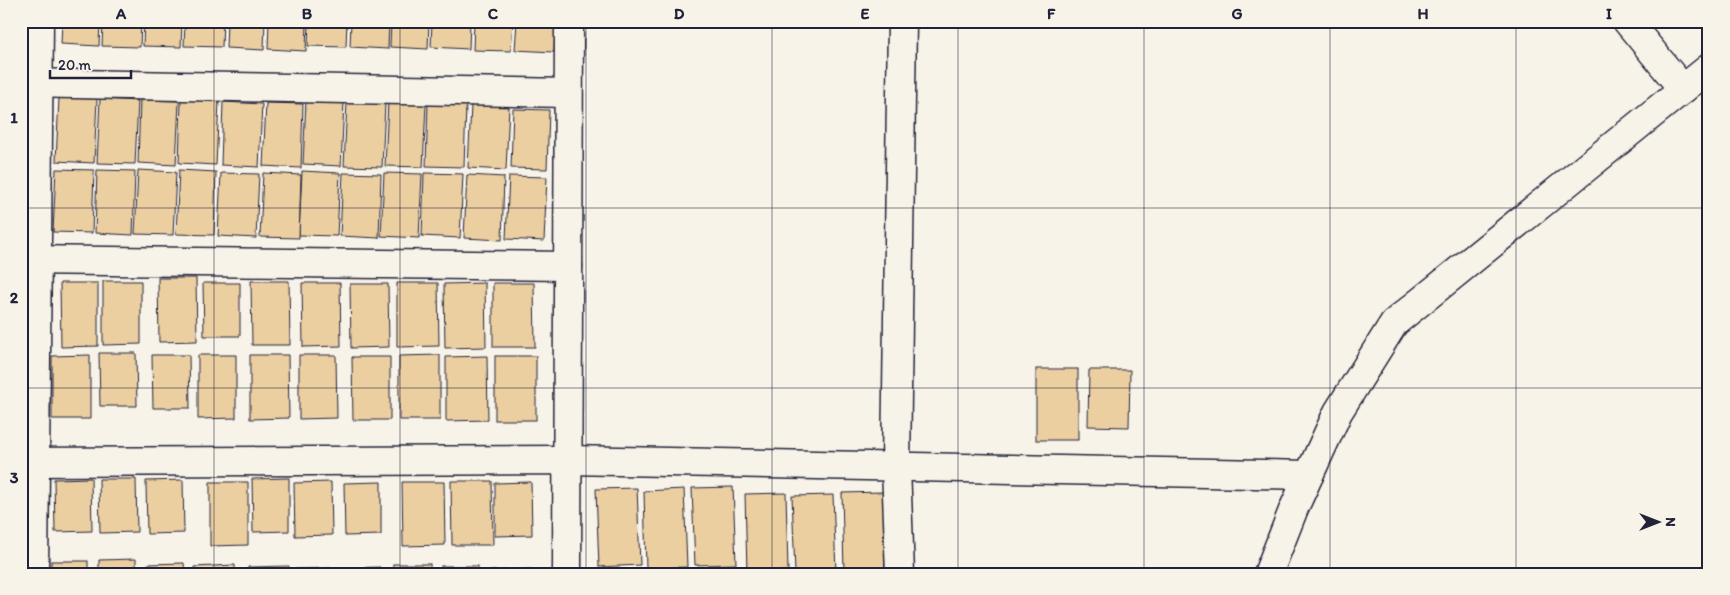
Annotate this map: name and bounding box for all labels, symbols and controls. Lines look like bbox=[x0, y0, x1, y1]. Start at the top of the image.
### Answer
text: A bbox=[115, 4, 127, 23]
text: B bbox=[302, 4, 313, 23]
text: C bbox=[488, 4, 499, 23]
text: D bbox=[674, 4, 685, 23]
text: E bbox=[861, 4, 870, 23]
text: F bbox=[1047, 4, 1056, 23]
text: G bbox=[1231, 4, 1243, 23]
text: H bbox=[1417, 4, 1429, 23]
text: I bbox=[1606, 4, 1612, 23]
scale bar bbox=[50, 48, 131, 80]
text: 20 m bbox=[58, 56, 92, 74]
text: 1 bbox=[10, 108, 18, 127]
text: 2 bbox=[10, 288, 19, 307]
text: 3 bbox=[10, 468, 19, 487]
north arrow bbox=[1632, 498, 1682, 548]
text: N bbox=[1662, 517, 1679, 527]

